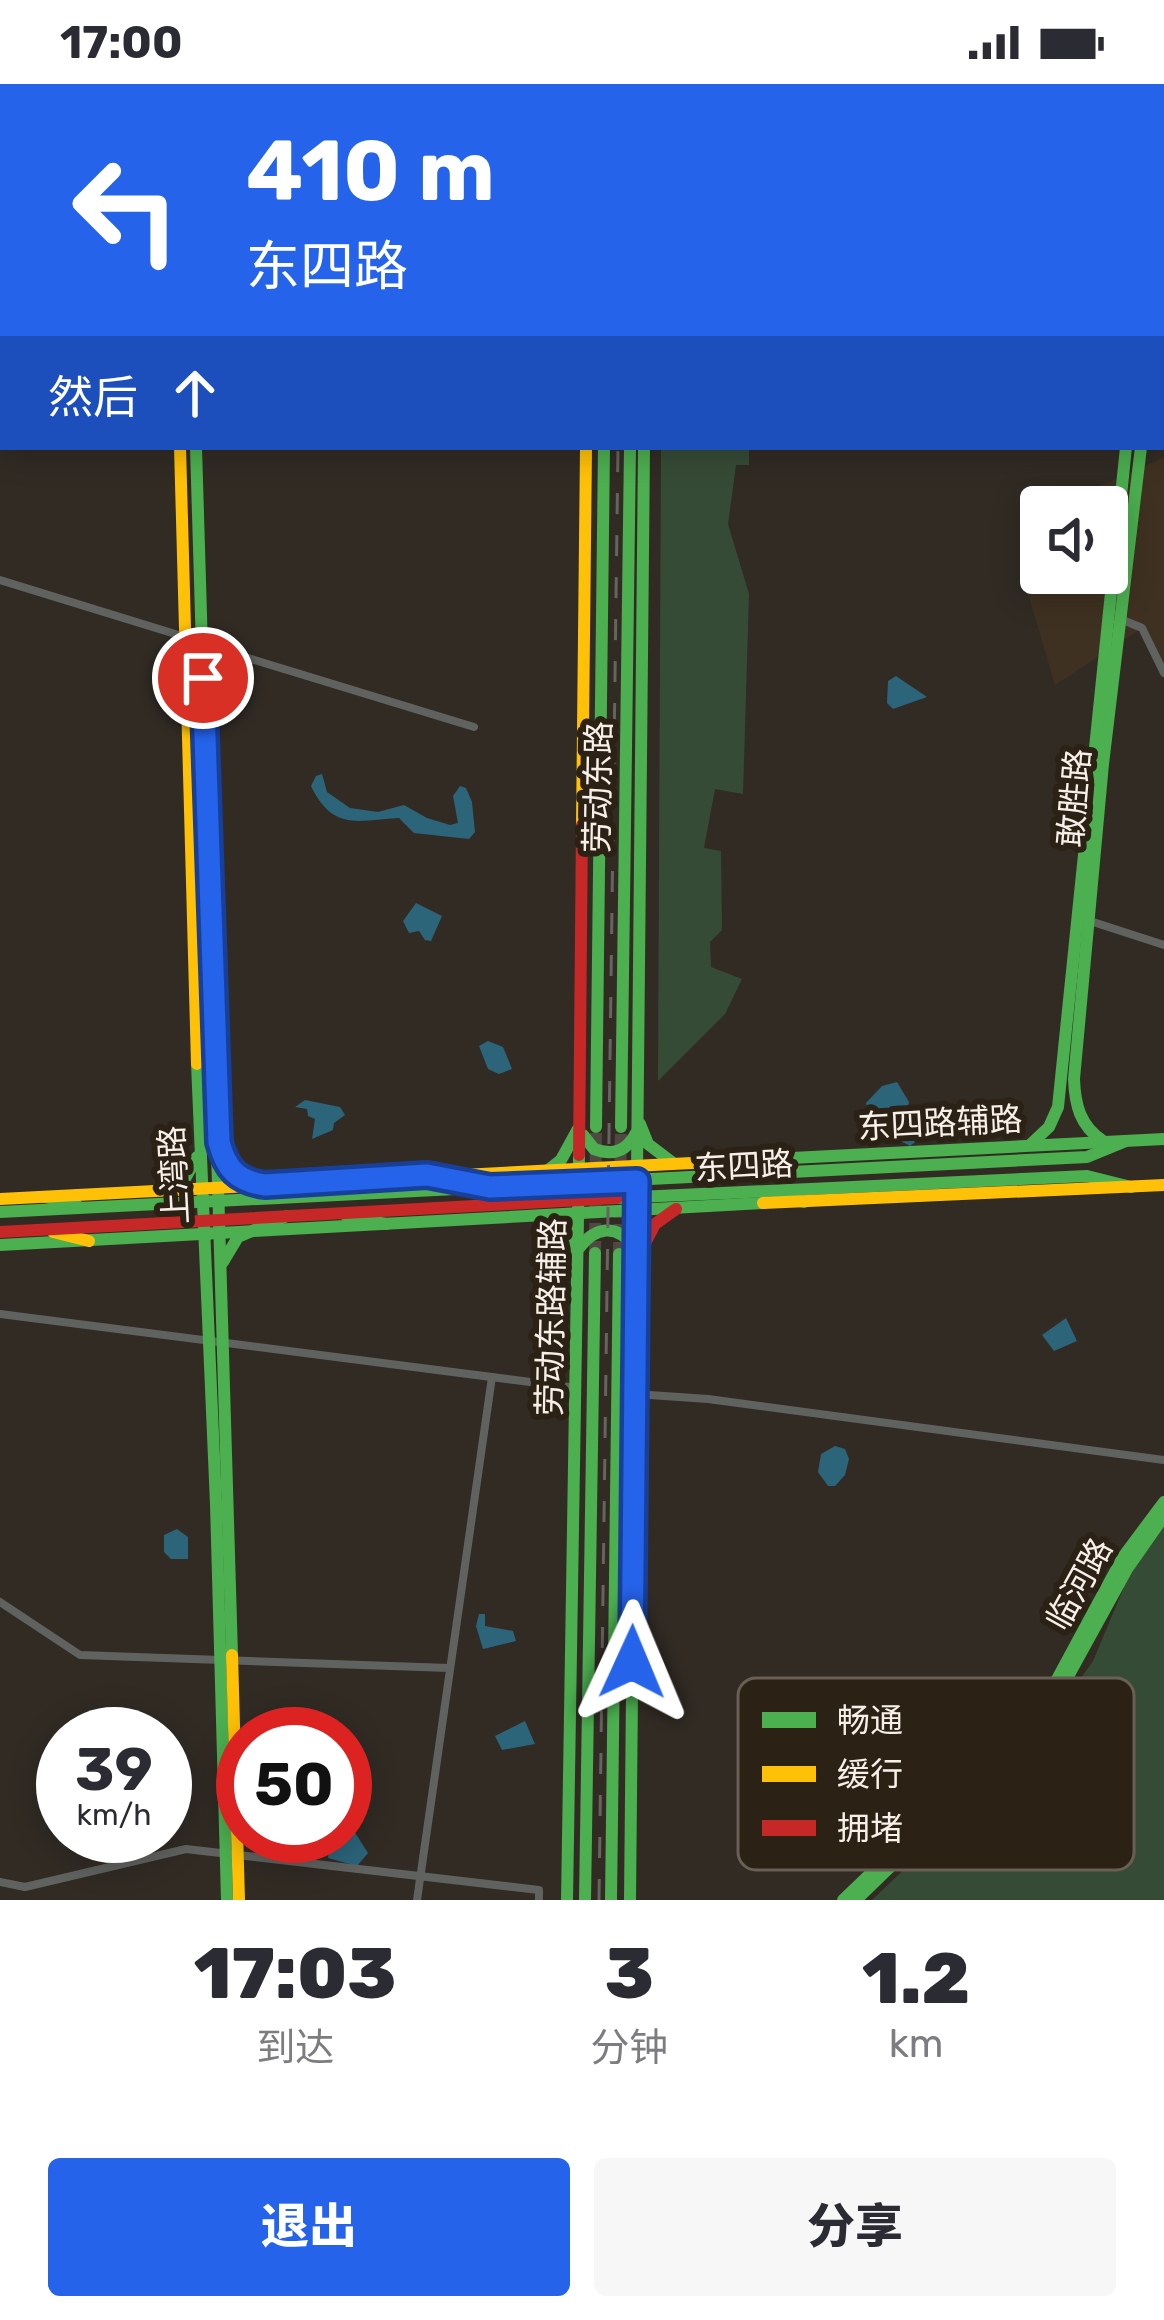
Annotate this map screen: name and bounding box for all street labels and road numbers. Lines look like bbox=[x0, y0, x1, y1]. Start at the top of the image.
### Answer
street label: 劳动东路 bbox=[577, 721, 619, 853]
street label: 敢胜路 bbox=[1050, 747, 1098, 849]
street label: 东四路辅路 bbox=[857, 1099, 1023, 1147]
street label: 上湾路 bbox=[152, 1125, 196, 1225]
street label: 东四路 bbox=[694, 1144, 794, 1188]
street label: 劳动东路辅路 bbox=[530, 1218, 572, 1416]
street label: 临河路 bbox=[1038, 1531, 1120, 1637]

